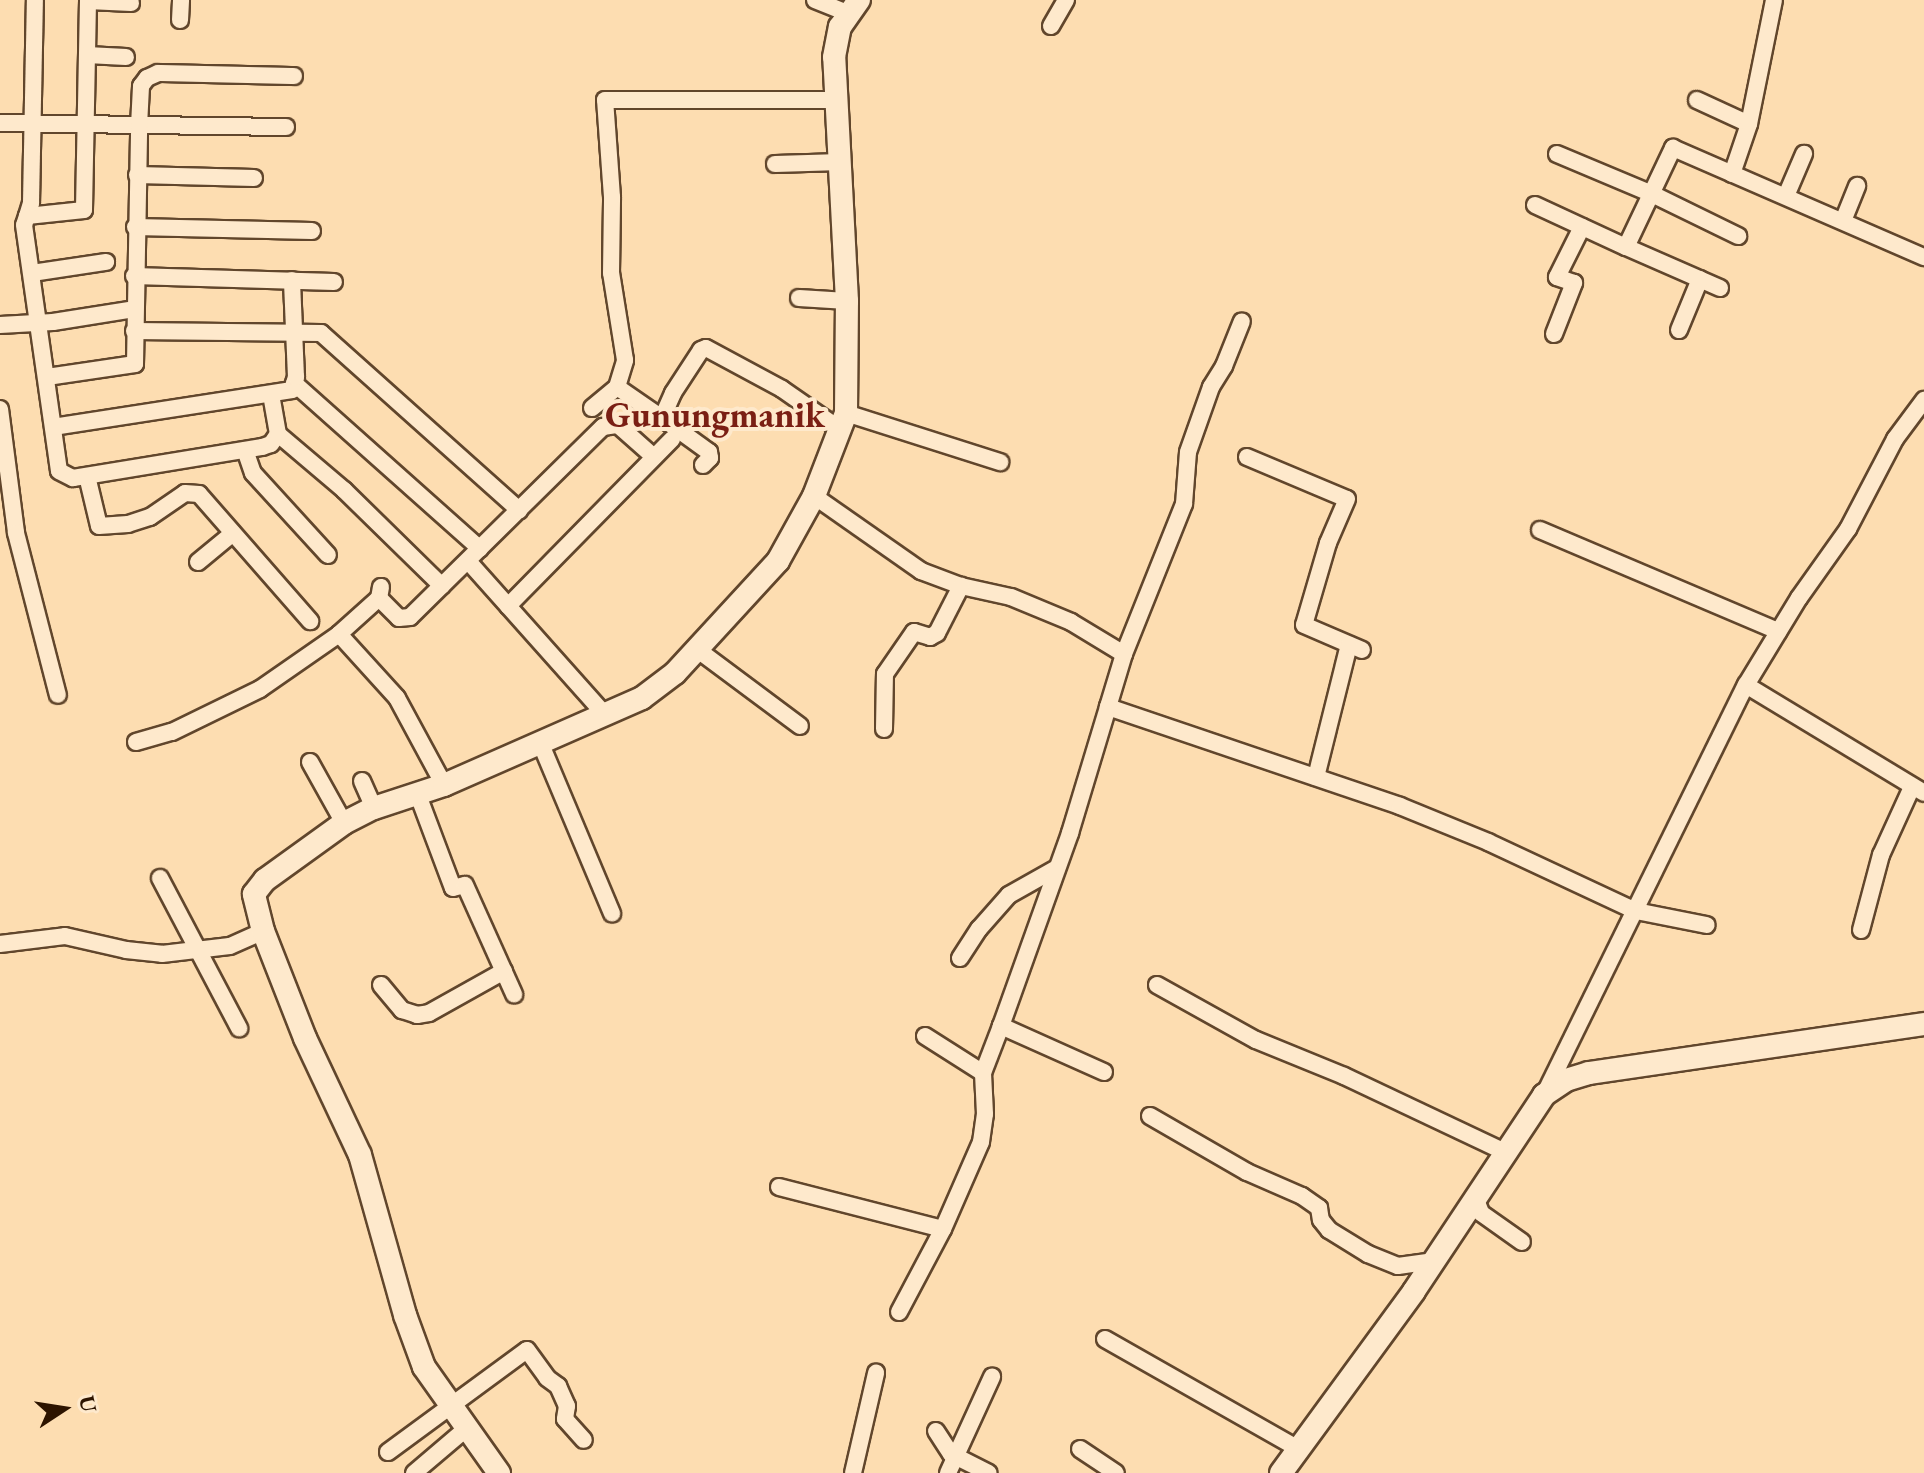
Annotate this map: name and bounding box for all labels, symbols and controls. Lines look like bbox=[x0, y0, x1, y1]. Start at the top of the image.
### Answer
district label: Gunungmanik bbox=[605, 393, 825, 437]
north arrow bbox=[24, 1369, 104, 1449]
text: U bbox=[72, 1393, 104, 1415]

